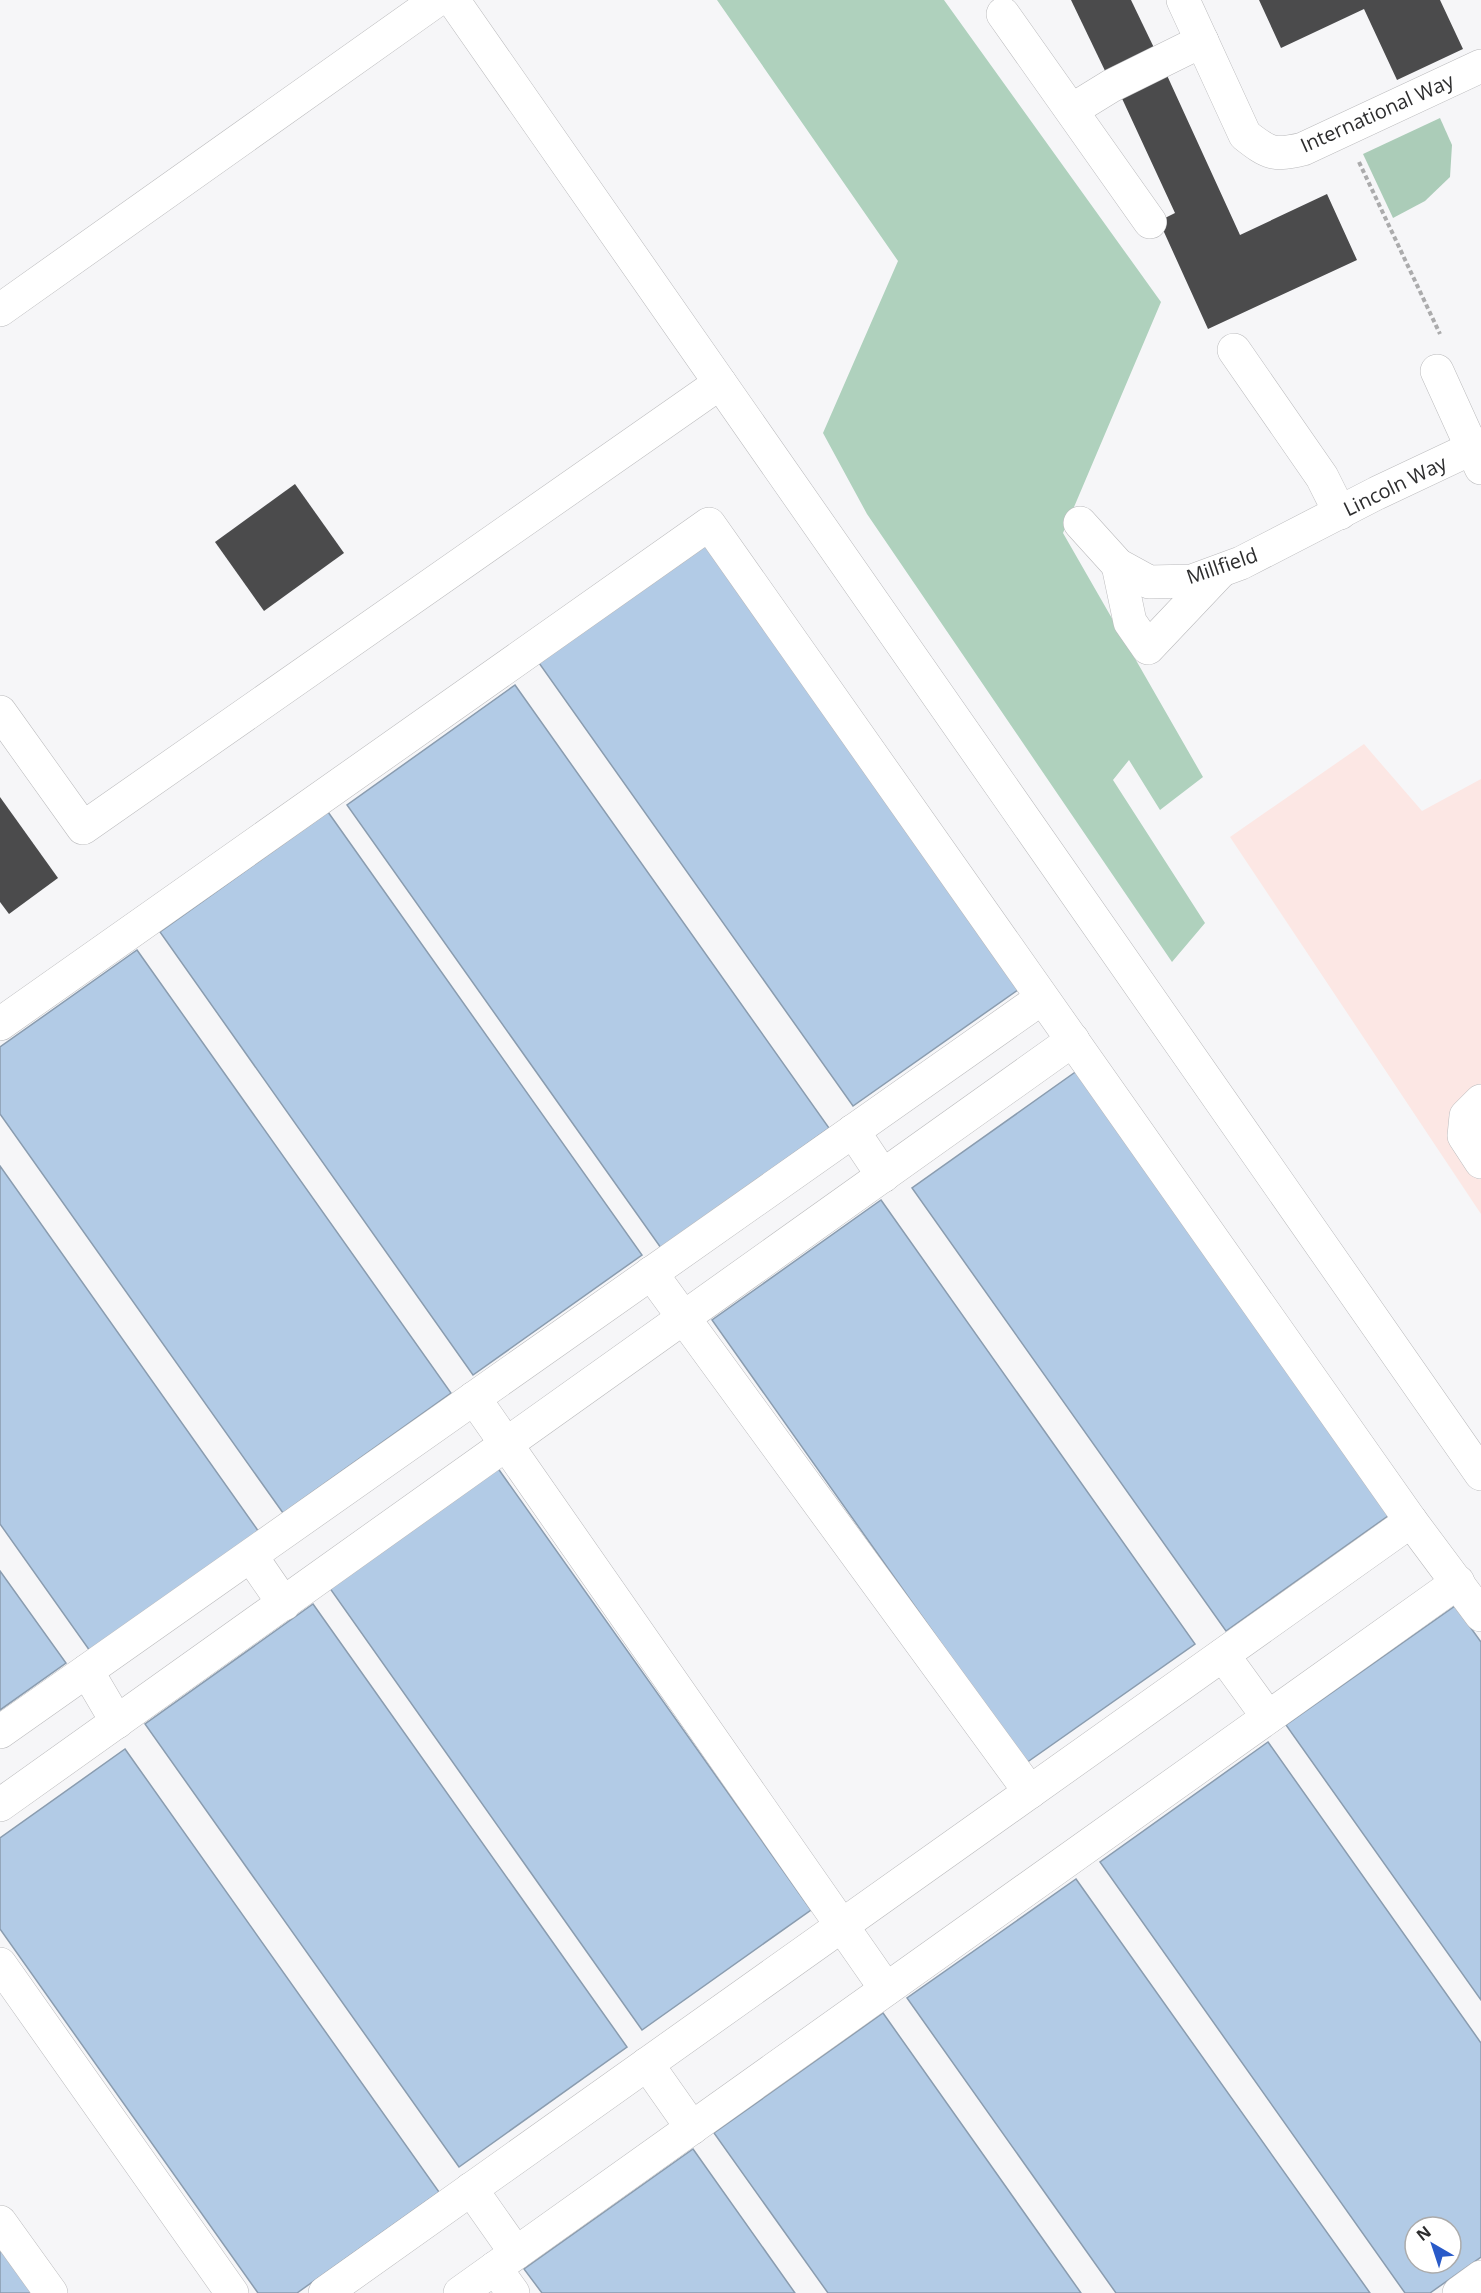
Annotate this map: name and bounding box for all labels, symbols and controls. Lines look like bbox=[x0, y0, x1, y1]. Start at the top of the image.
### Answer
street label: International Way bbox=[1296, 66, 1459, 158]
street label: Lincoln Way bbox=[1339, 449, 1452, 522]
street label: Millfield bbox=[1183, 541, 1261, 590]
north arrow bbox=[1403, 2215, 1463, 2275]
text: N bbox=[1412, 2221, 1436, 2246]

